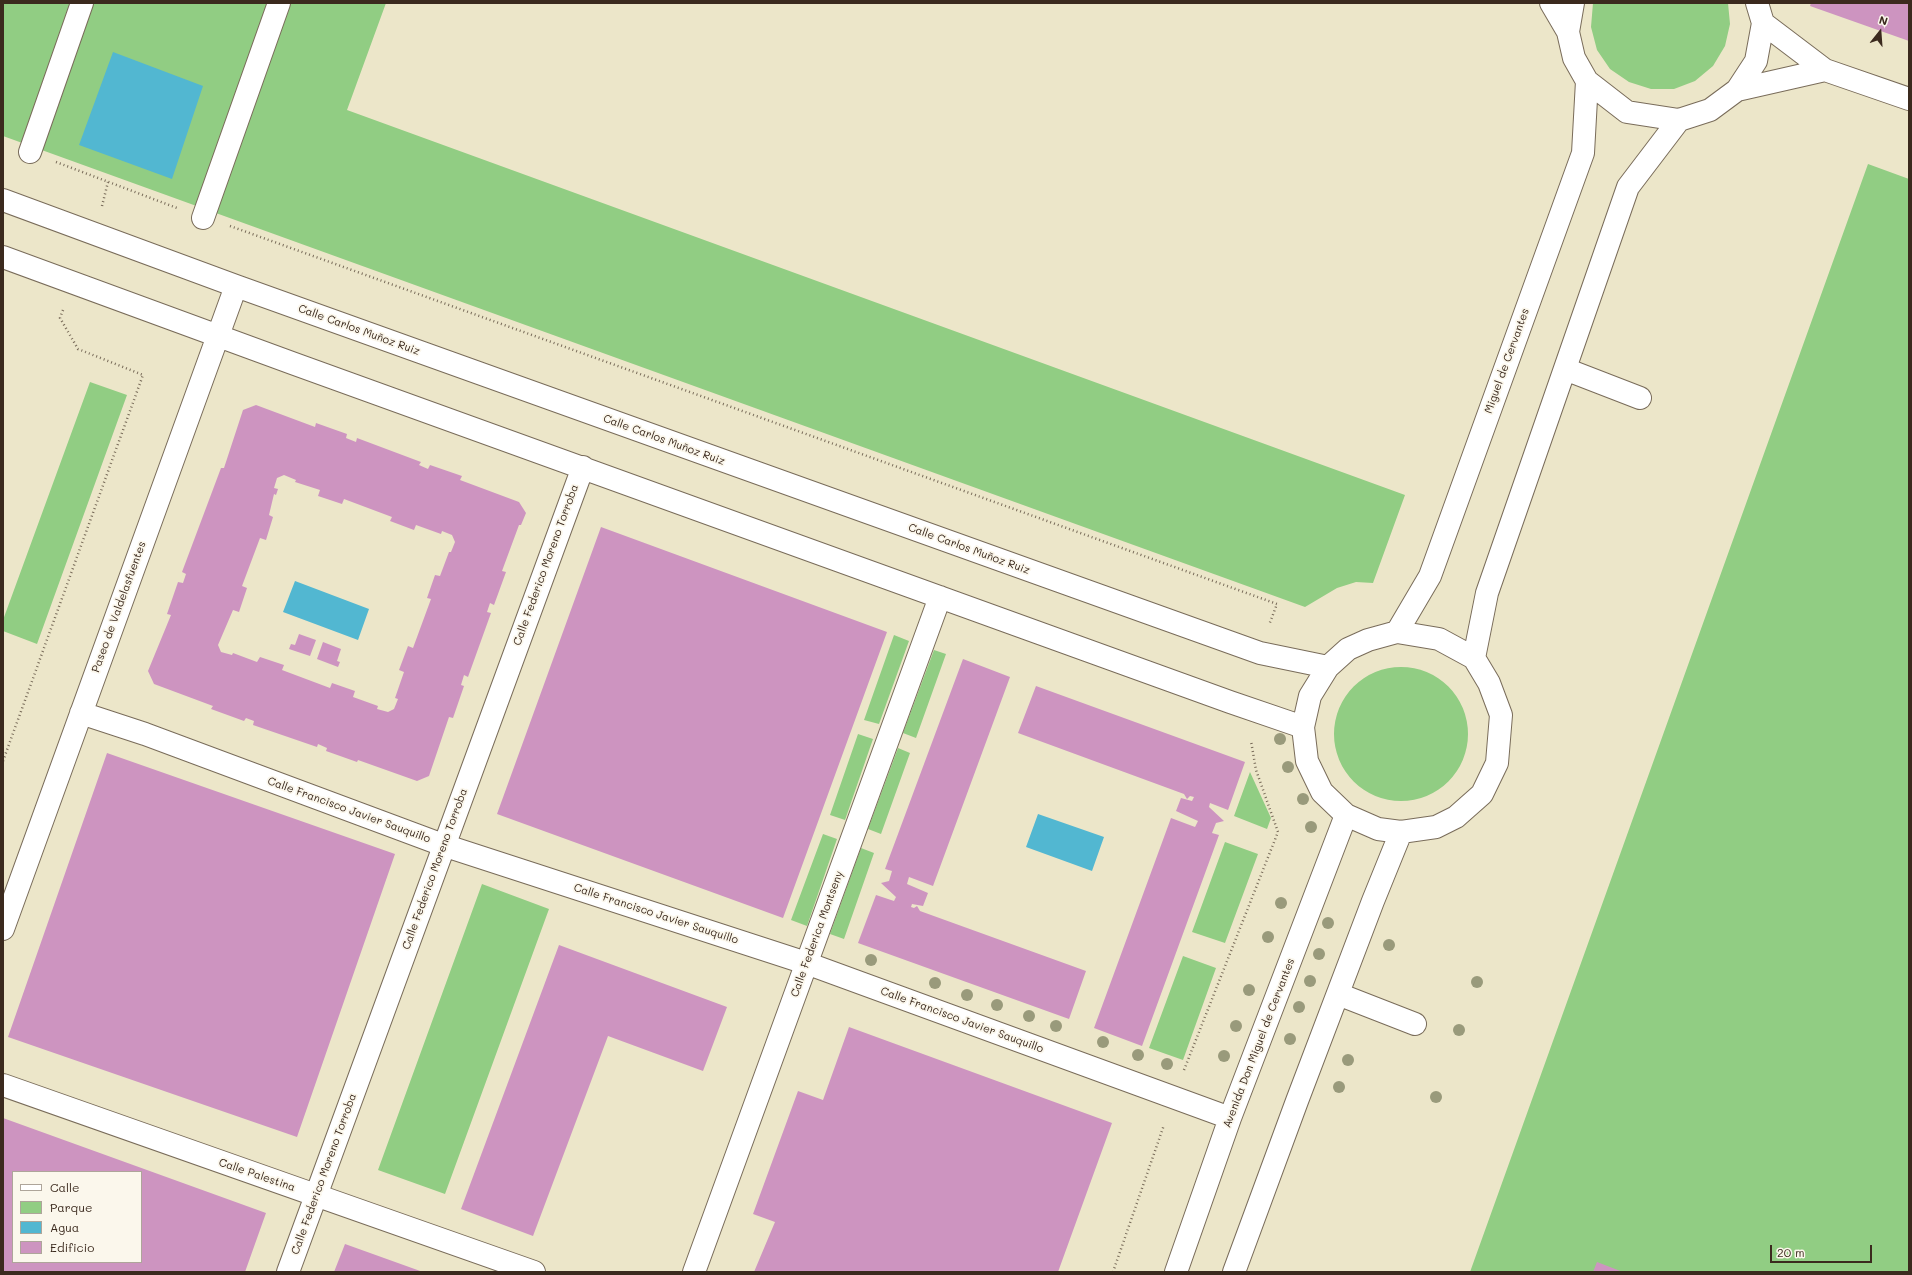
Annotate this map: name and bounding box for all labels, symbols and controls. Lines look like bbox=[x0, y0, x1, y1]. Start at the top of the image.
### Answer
north arrow bbox=[1860, 12, 1900, 52]
text: N bbox=[1877, 12, 1890, 28]
street label: Calle Carlos Muñoz Ruiz bbox=[296, 302, 422, 358]
street label: Miguel de Cervantes bbox=[1482, 307, 1532, 415]
street label: Calle Carlos Muñoz Ruiz bbox=[601, 412, 727, 468]
street label: Calle Federico Moreno Torroba bbox=[511, 483, 581, 647]
street label: Calle Carlos Muñoz Ruiz bbox=[906, 521, 1032, 577]
street label: Paseo de Valdelasfuentes bbox=[89, 540, 149, 674]
street label: Calle Francisco Javier Sauquillo bbox=[266, 774, 432, 846]
street label: Calle Federico Moreno Torroba bbox=[400, 787, 470, 951]
street label: Calle Federica Montseny bbox=[788, 869, 846, 999]
street label: Calle Francisco Javier Sauquillo bbox=[572, 881, 740, 947]
street label: Avenida Don Miguel de Cervantes bbox=[1220, 956, 1298, 1130]
street label: Calle Francisco Javier Sauquillo bbox=[879, 984, 1045, 1056]
street label: Calle Federico Moreno Torroba bbox=[289, 1092, 359, 1256]
street label: Calle Palestina bbox=[217, 1156, 297, 1194]
legend bbox=[12, 1171, 142, 1263]
text: Calle bbox=[50, 1179, 80, 1195]
text: Parque bbox=[50, 1199, 93, 1215]
text: Agua bbox=[50, 1219, 79, 1235]
scale bar bbox=[1772, 1237, 1874, 1263]
text: Edificio bbox=[50, 1239, 94, 1255]
text: 20 m bbox=[1777, 1244, 1805, 1260]

